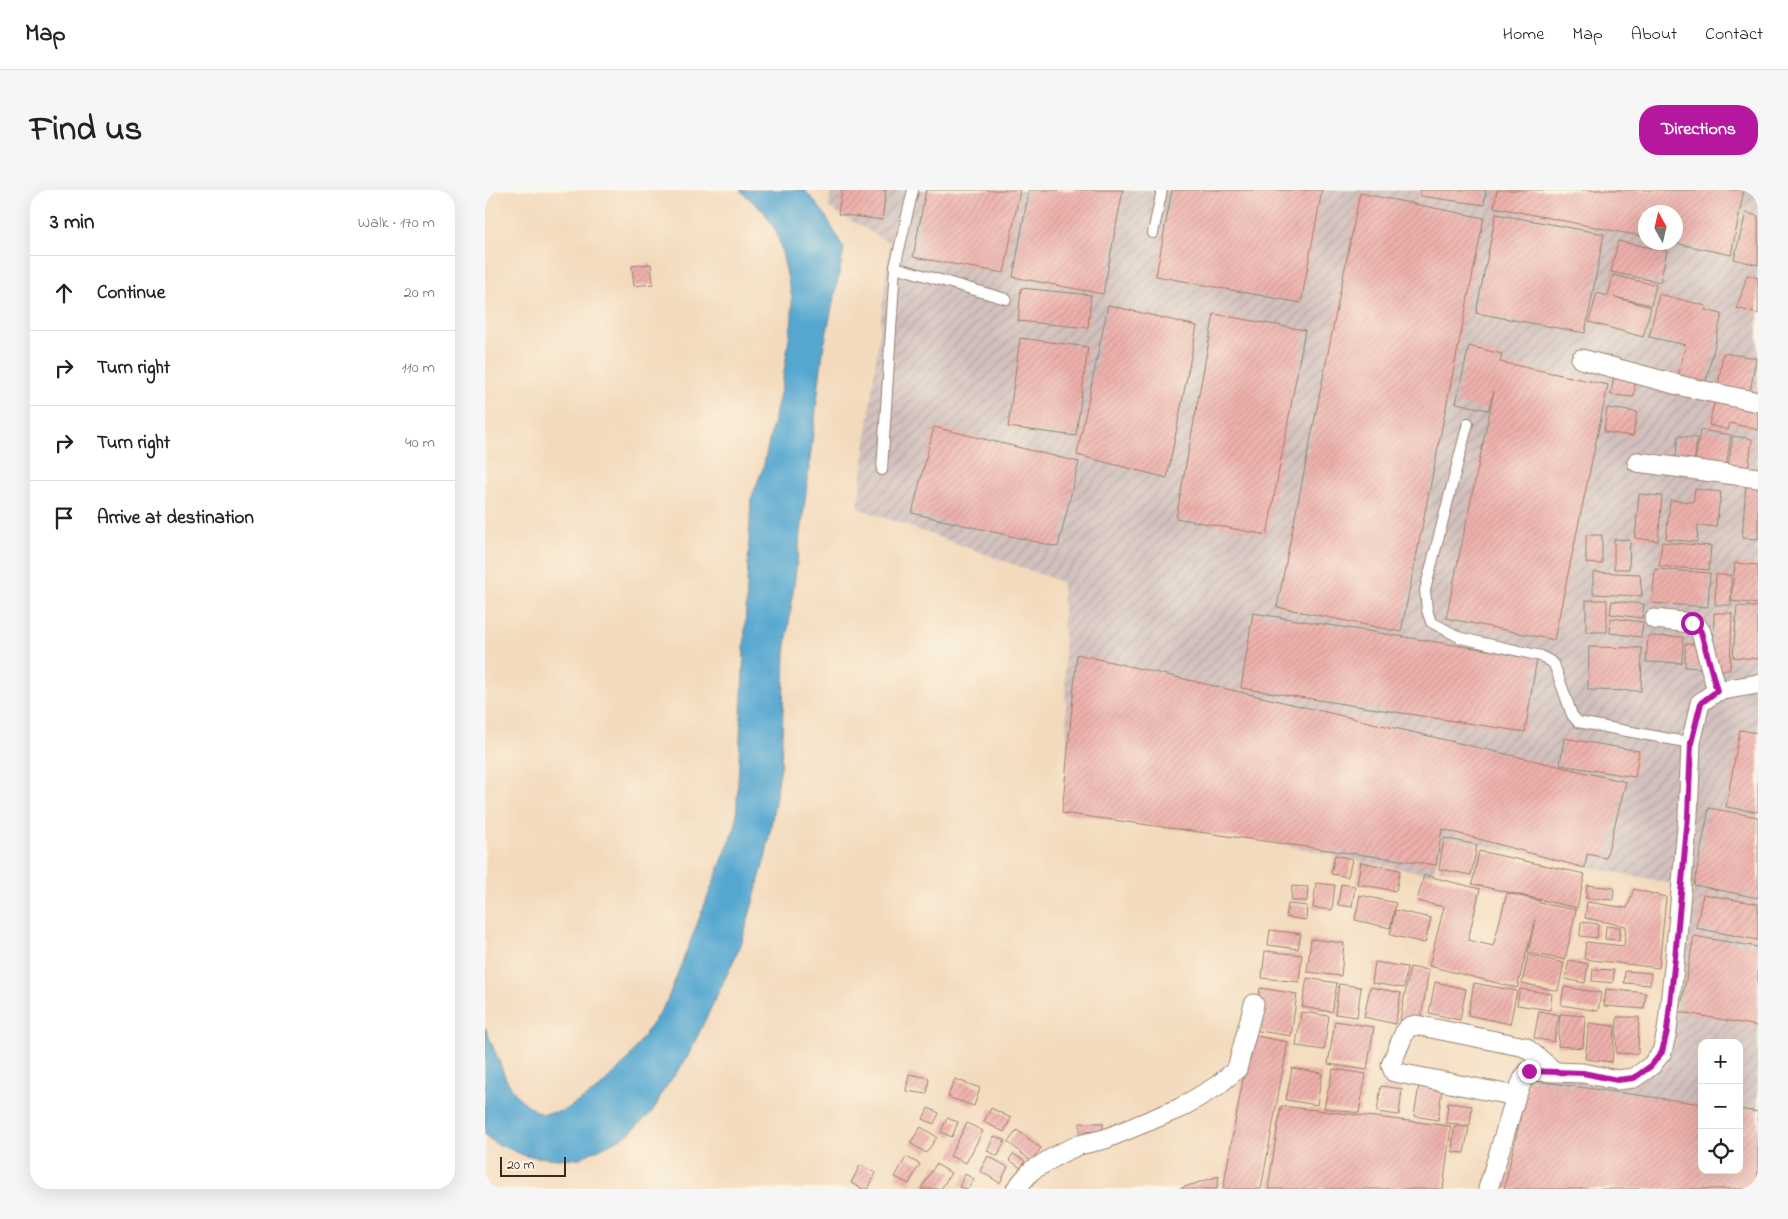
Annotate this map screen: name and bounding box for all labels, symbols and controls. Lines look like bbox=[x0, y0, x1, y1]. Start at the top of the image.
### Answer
text: Map bbox=[25, 17, 66, 52]
text: Home bbox=[1503, 22, 1544, 48]
text: Map bbox=[1572, 22, 1603, 48]
text: About bbox=[1631, 22, 1677, 48]
text: Contact bbox=[1705, 22, 1763, 48]
text: Find us bbox=[30, 105, 142, 156]
button: Directions bbox=[1639, 105, 1758, 155]
north arrow bbox=[1638, 205, 1683, 250]
text: 3 min bbox=[50, 208, 94, 238]
text: Walk · 170 m bbox=[358, 211, 435, 235]
icon: ahead bbox=[50, 279, 78, 307]
text: Continue bbox=[97, 280, 165, 307]
text: 20 m bbox=[404, 281, 435, 305]
icon: right bbox=[50, 354, 78, 382]
text: Turn right bbox=[97, 355, 170, 382]
text: 110 m bbox=[401, 356, 435, 380]
icon: right bbox=[50, 429, 78, 457]
text: Turn right bbox=[97, 430, 170, 457]
text: 40 m bbox=[405, 431, 435, 455]
icon: arrive bbox=[50, 504, 78, 532]
text: Arrive at destination bbox=[97, 505, 254, 532]
route start bbox=[1681, 612, 1704, 635]
map controls bbox=[1698, 1039, 1743, 1174]
button: + bbox=[1698, 1039, 1743, 1084]
route end bbox=[1518, 1060, 1541, 1083]
button: − bbox=[1698, 1084, 1743, 1129]
button: locate bbox=[1698, 1129, 1743, 1174]
scale bar bbox=[500, 1154, 566, 1177]
text: 20 m bbox=[507, 1155, 534, 1176]

